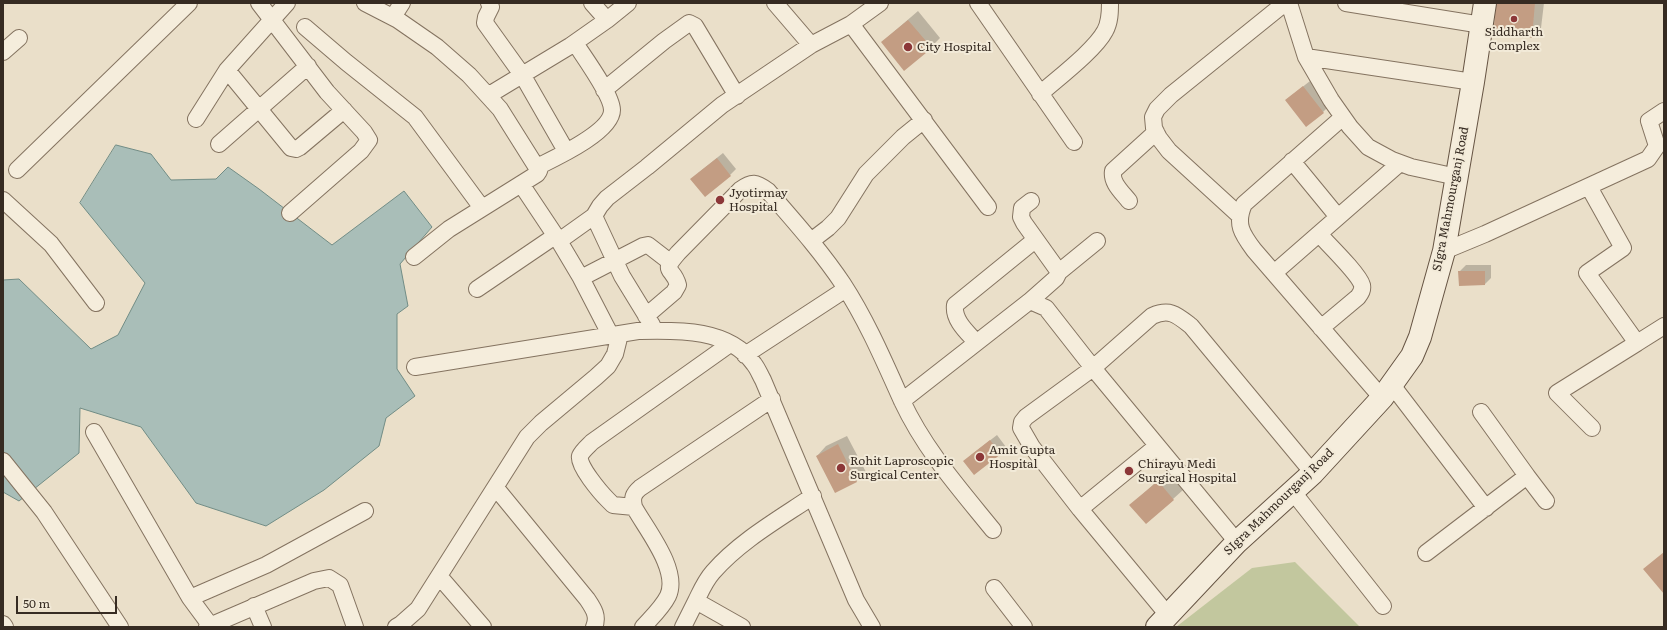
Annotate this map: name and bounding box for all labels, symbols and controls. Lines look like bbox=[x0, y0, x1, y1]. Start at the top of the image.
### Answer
marker: Siddharth Complex bbox=[1509, 14, 1519, 24]
place label: Siddharth Complex bbox=[1485, 25, 1543, 53]
place label: City Hospital bbox=[917, 40, 992, 54]
marker: City Hospital bbox=[902, 41, 914, 53]
street label: SIgra Mahmourganj Road bbox=[1430, 125, 1472, 273]
place label: Jyotirmay Hospital bbox=[729, 186, 788, 214]
marker: Jyotirmay Hospital bbox=[714, 194, 726, 206]
place label: Amit Gupta Hospital bbox=[989, 443, 1055, 471]
street label: SIgra Mahmourganj Road bbox=[1221, 446, 1337, 558]
marker: Amit Gupta Hospital bbox=[974, 451, 986, 463]
place label: Rohit Laproscopic Surgical Center bbox=[850, 454, 953, 482]
place label: Chirayu Medi Surgical Hospital bbox=[1138, 457, 1236, 485]
marker: Rohit Laproscopic Surgical Center bbox=[835, 462, 847, 474]
marker: Chirayu Medi Surgical Hospital bbox=[1123, 465, 1135, 477]
scale bar bbox=[18, 588, 119, 614]
text: 50 m bbox=[23, 594, 50, 612]

